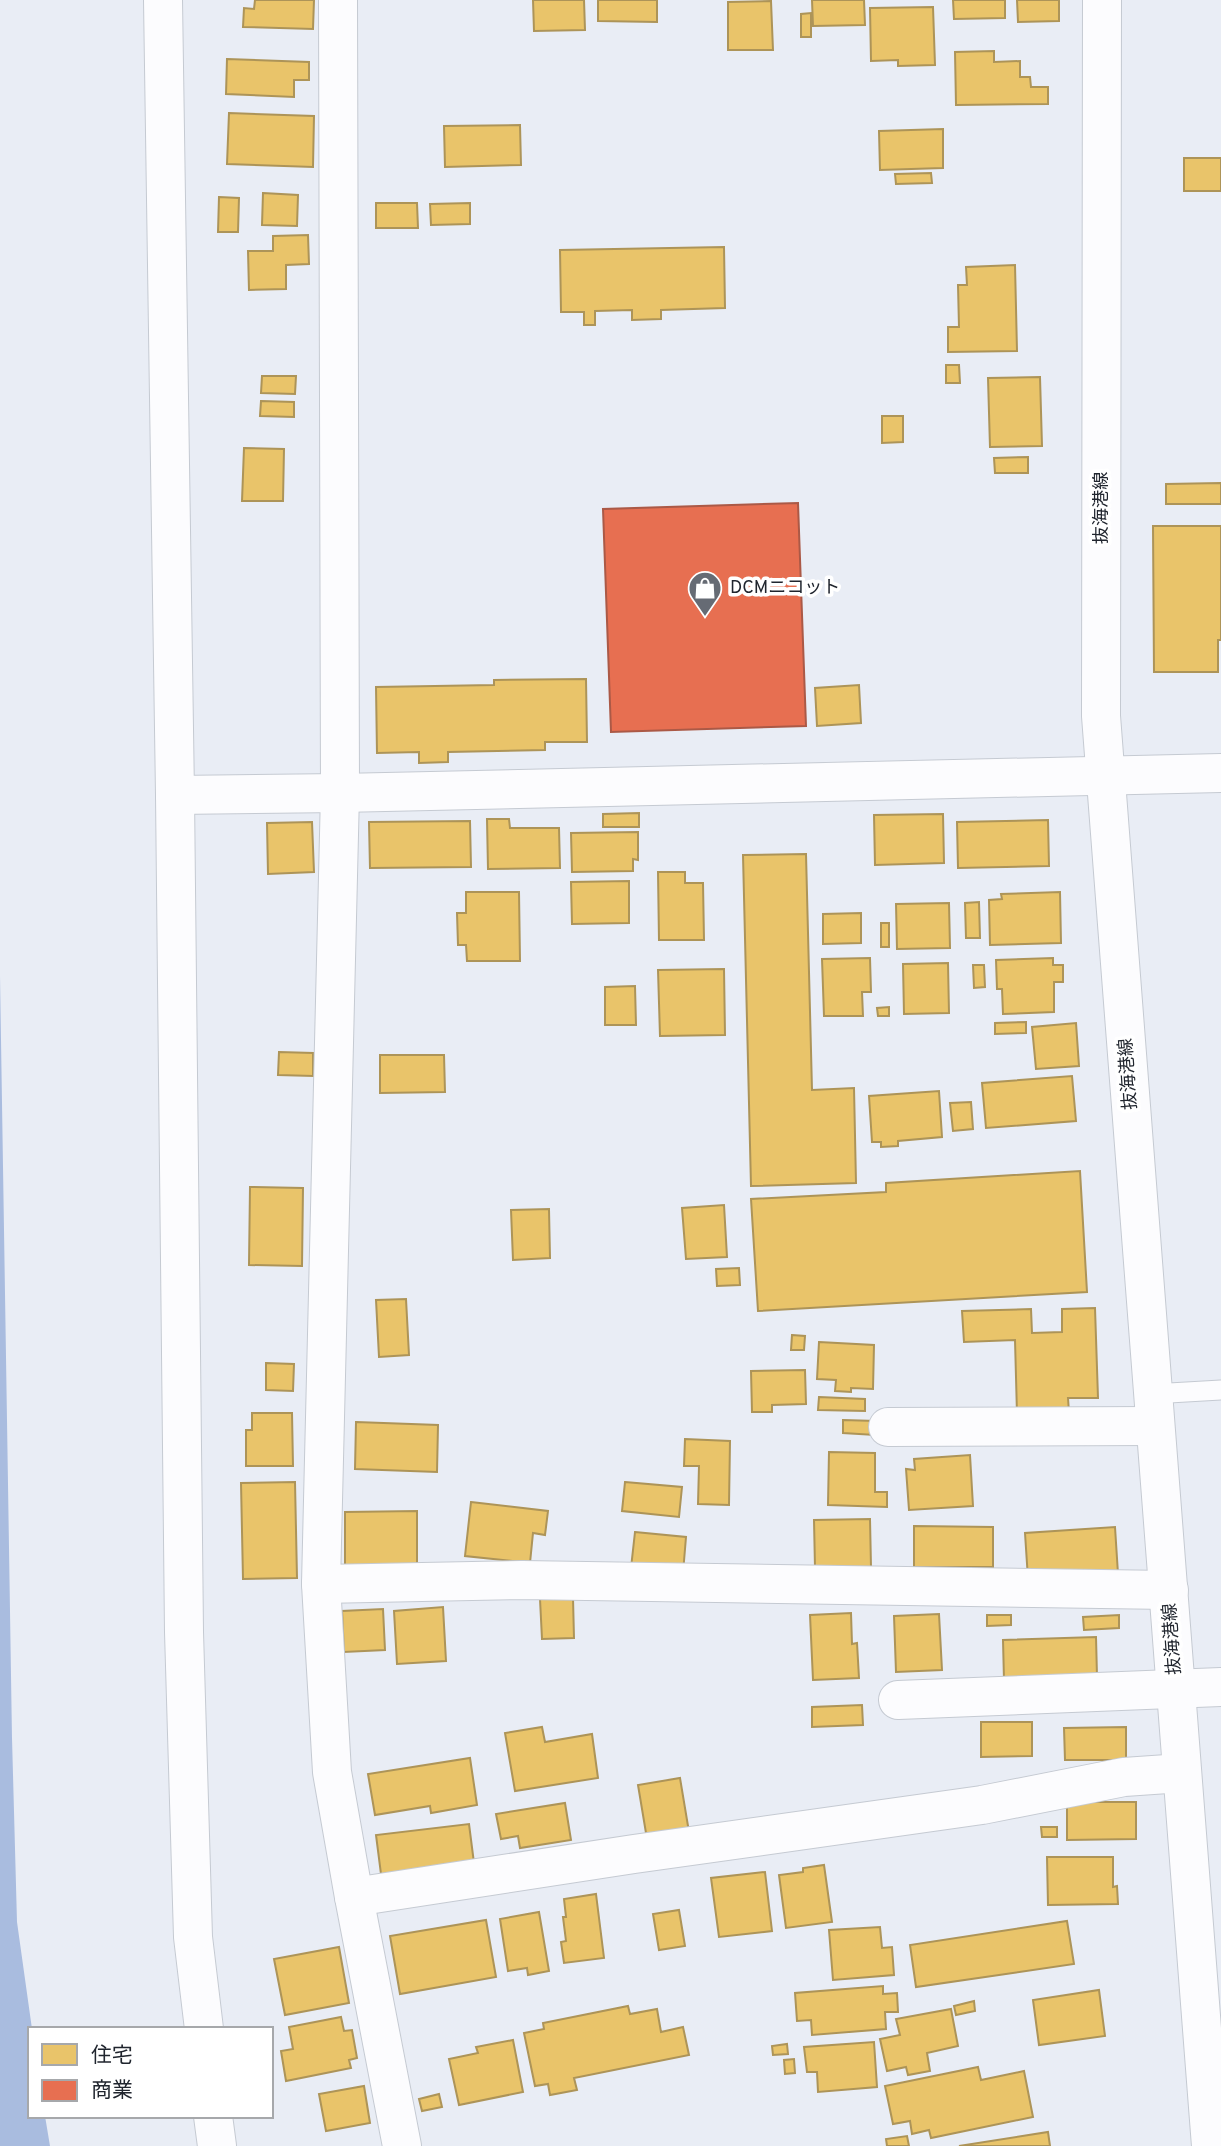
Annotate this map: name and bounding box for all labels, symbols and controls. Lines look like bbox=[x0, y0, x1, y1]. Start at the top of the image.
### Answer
street label: 抜海港線 bbox=[1091, 472, 1114, 544]
shop icon: DCMニコット bbox=[686, 569, 724, 618]
place label: DCMニコット bbox=[730, 577, 840, 600]
street label: 抜海港線 bbox=[1115, 1037, 1143, 1111]
street label: 抜海港線 bbox=[1159, 1602, 1187, 1676]
legend bbox=[28, 2027, 273, 2118]
text: 住宅 bbox=[91, 2043, 133, 2070]
text: 商業 bbox=[91, 2078, 133, 2105]

